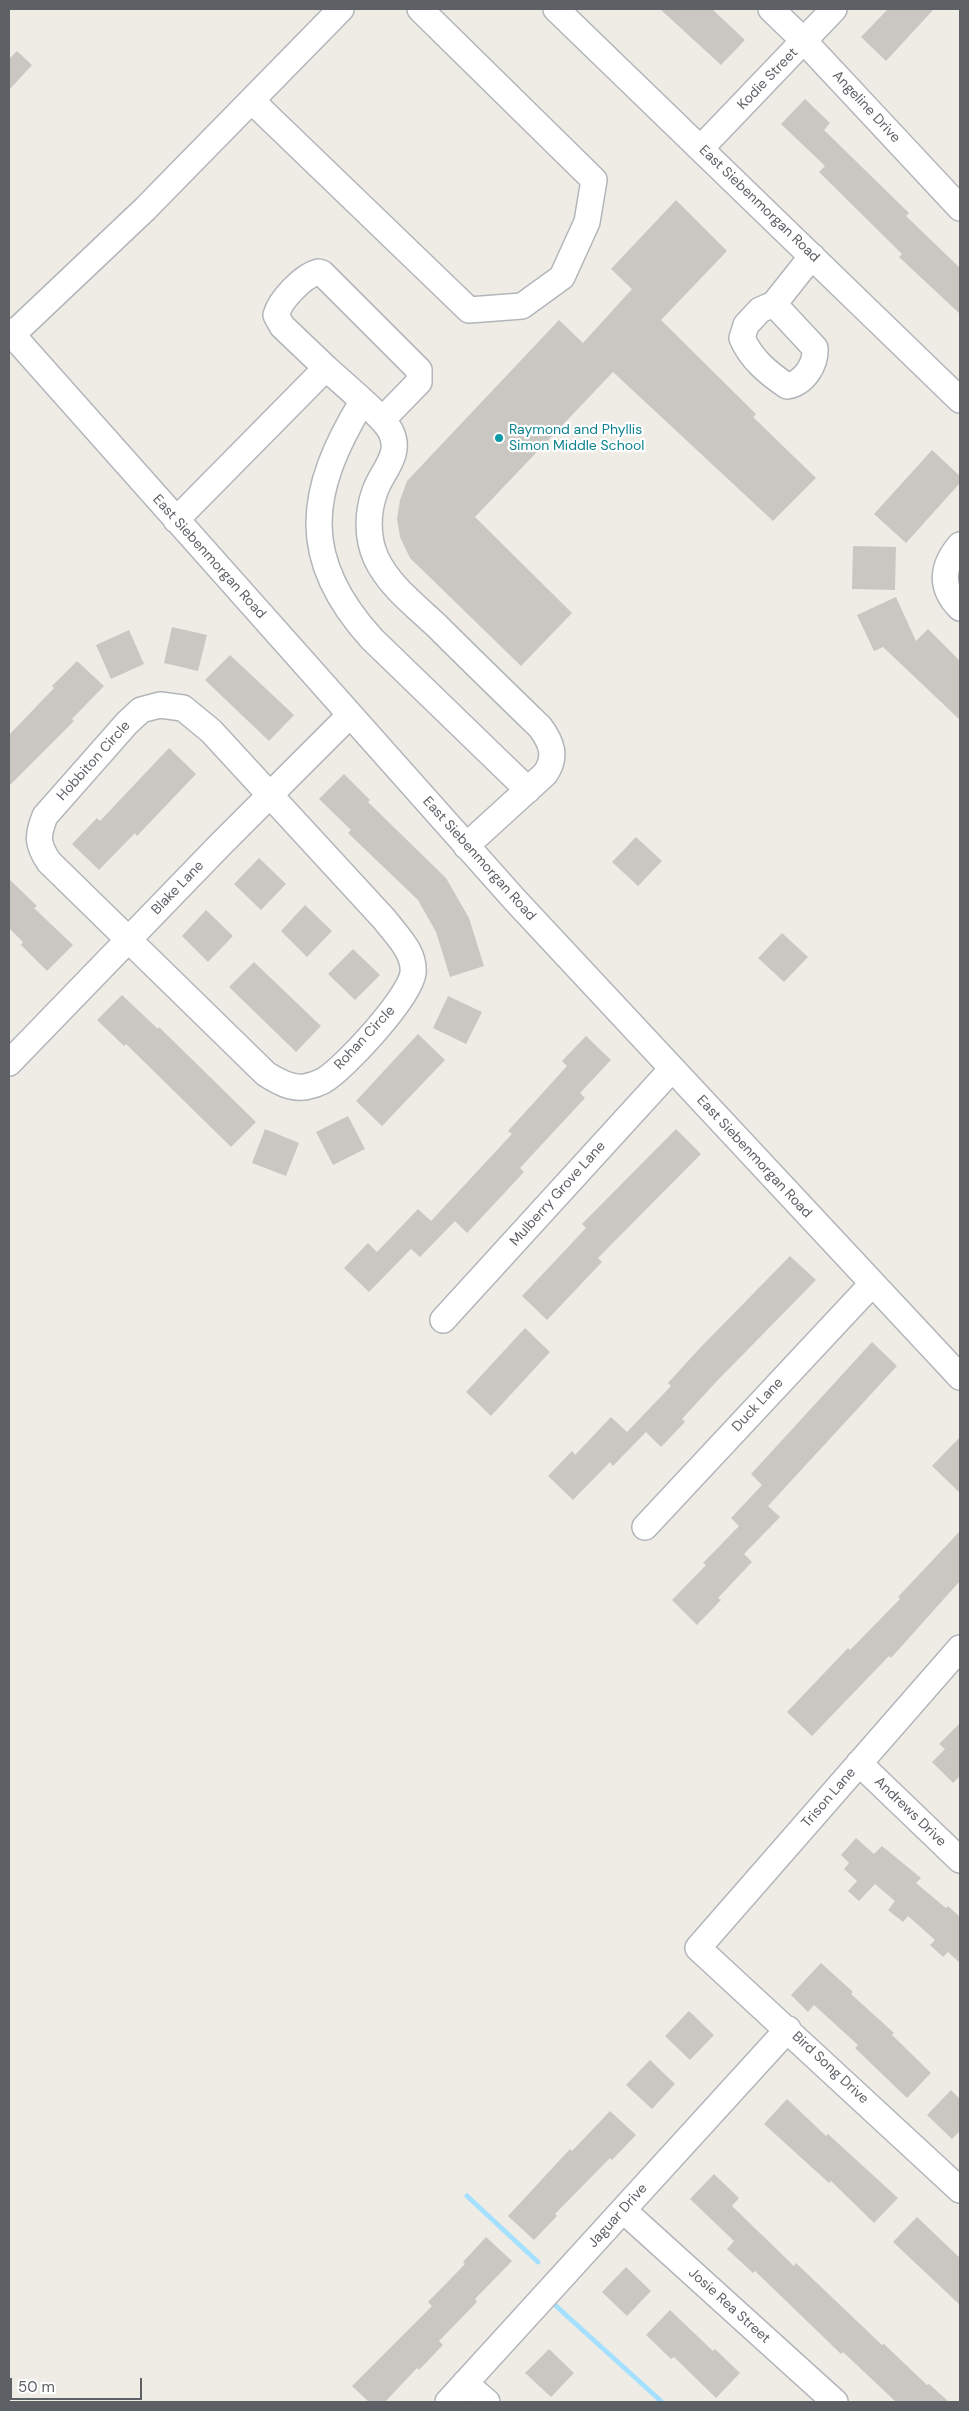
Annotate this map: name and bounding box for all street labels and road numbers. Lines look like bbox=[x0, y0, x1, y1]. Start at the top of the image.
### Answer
street label: Kodie Street bbox=[734, 45, 802, 113]
street label: Angeline Drive bbox=[828, 68, 904, 146]
street label: East Siebenmorgan Road bbox=[695, 142, 823, 266]
street label: East Siebenmorgan Road bbox=[149, 491, 269, 623]
street label: Hobbiton Circle bbox=[54, 718, 134, 804]
street label: East Siebenmorgan Road bbox=[419, 793, 539, 925]
street label: Blake Lane bbox=[148, 858, 208, 918]
street label: Rohan Circle bbox=[331, 1003, 399, 1073]
street label: East Siebenmorgan Road bbox=[693, 1092, 815, 1222]
street label: Mulberry Grove Lane bbox=[507, 1138, 609, 1250]
street label: Duck Lane bbox=[729, 1375, 787, 1435]
street label: Trison Lane bbox=[798, 1765, 860, 1831]
street label: Andrews Drive bbox=[871, 1774, 949, 1850]
street label: Bird Song Drive bbox=[788, 2028, 872, 2108]
street label: Jaguar Drive bbox=[585, 2181, 651, 2251]
street label: Josie Rea Street bbox=[685, 2265, 773, 2347]

